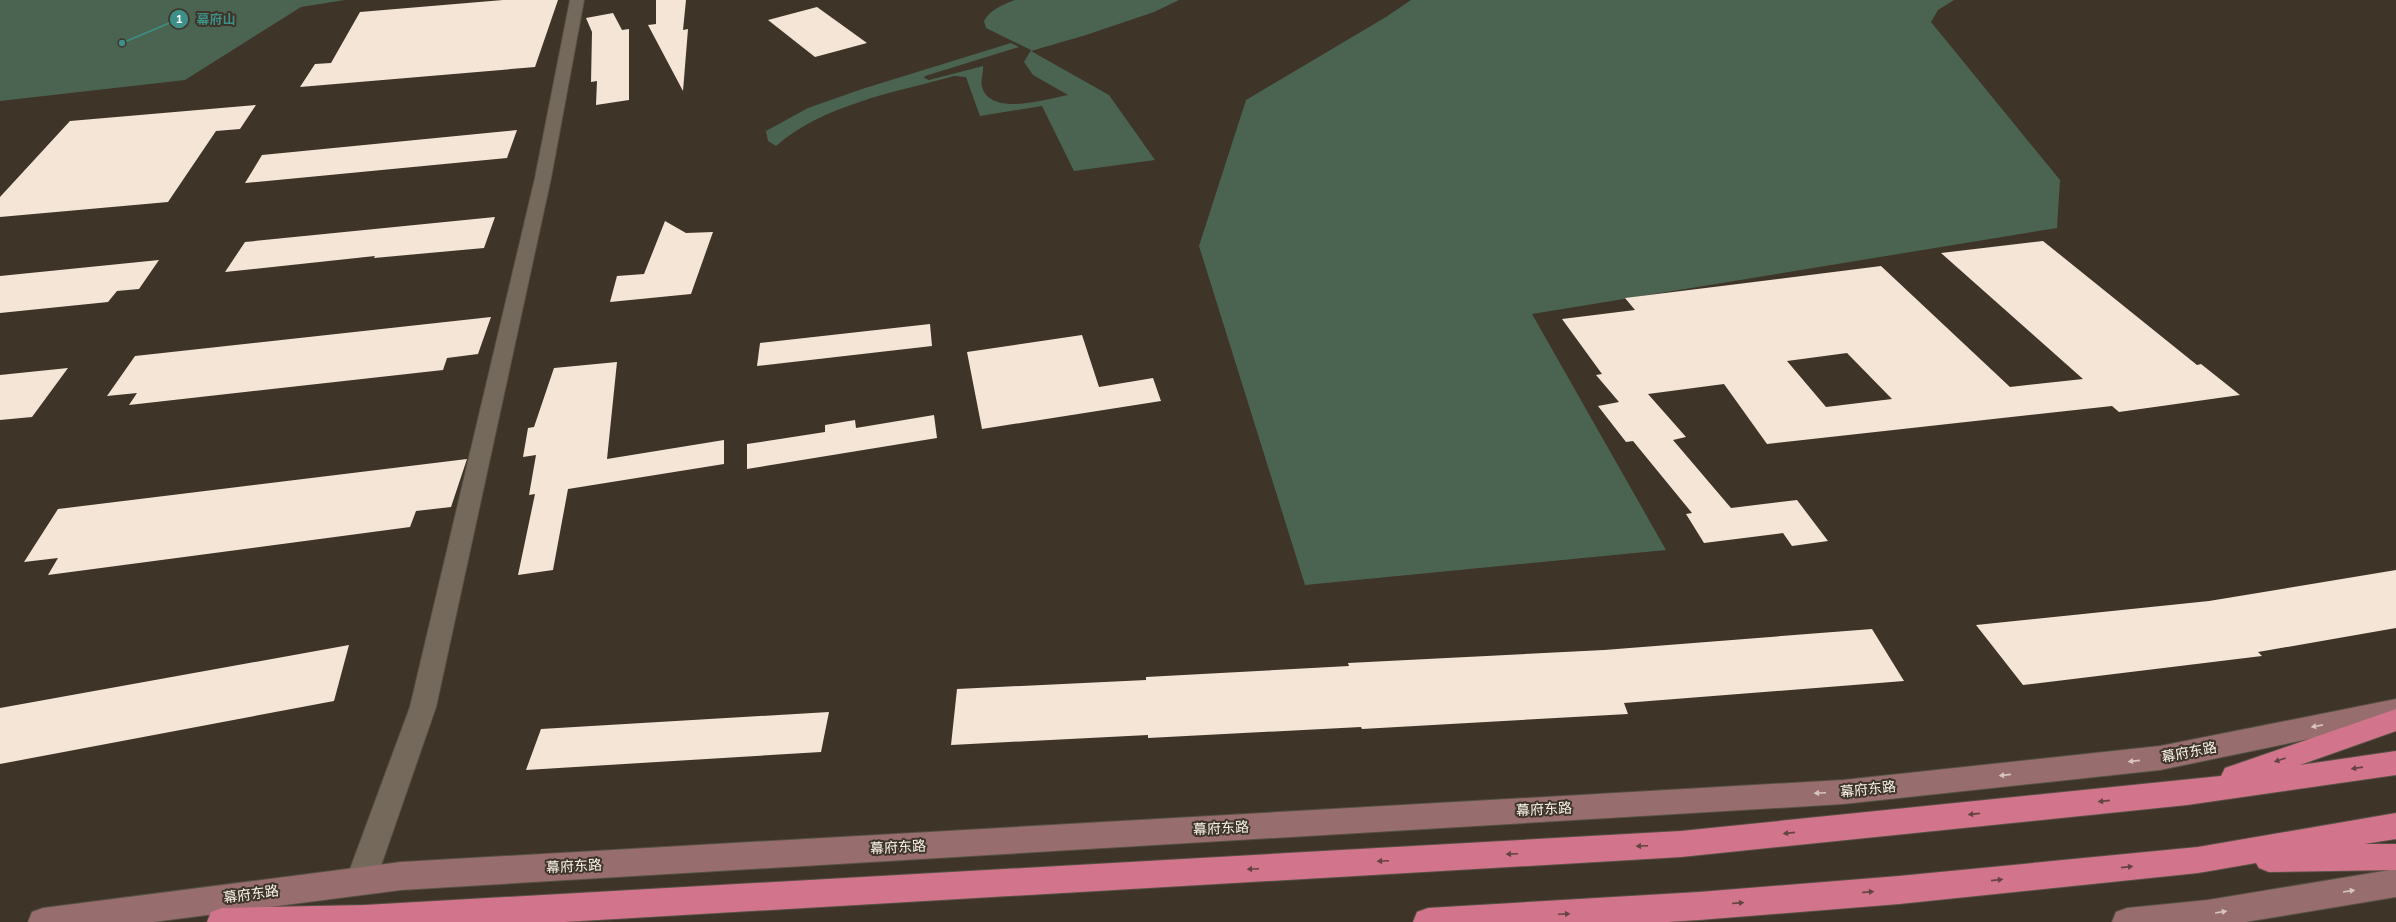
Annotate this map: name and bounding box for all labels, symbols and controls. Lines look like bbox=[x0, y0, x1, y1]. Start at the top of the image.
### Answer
callout: 幕府山 bbox=[169, 7, 244, 32]
text: 1 bbox=[175, 11, 183, 26]
text: 幕府山 bbox=[196, 11, 236, 27]
one-way arrow bbox=[2310, 723, 2323, 729]
street label: 幕府东路 bbox=[2160, 738, 2218, 766]
one-way arrow bbox=[2128, 757, 2140, 764]
one-way arrow bbox=[2273, 758, 2285, 764]
one-way arrow bbox=[2351, 765, 2363, 771]
one-way arrow bbox=[1999, 771, 2011, 778]
street label: 幕府东路 bbox=[1839, 777, 1897, 801]
one-way arrow bbox=[1814, 790, 1826, 797]
one-way arrow bbox=[2097, 798, 2110, 804]
street label: 幕府东路 bbox=[1516, 799, 1572, 819]
one-way arrow bbox=[1968, 811, 1980, 818]
street label: 幕府东路 bbox=[1193, 818, 1249, 838]
one-way arrow bbox=[1783, 830, 1795, 836]
street label: 幕府东路 bbox=[870, 837, 926, 857]
one-way arrow bbox=[1636, 843, 1648, 850]
one-way arrow bbox=[1506, 850, 1518, 857]
street label: 幕府东路 bbox=[546, 856, 602, 876]
one-way arrow bbox=[1377, 858, 1389, 865]
one-way arrow bbox=[2121, 864, 2133, 871]
one-way arrow bbox=[1246, 866, 1259, 872]
one-way arrow bbox=[1991, 877, 2003, 884]
street label: 幕府东路 bbox=[222, 881, 280, 907]
one-way arrow bbox=[2343, 888, 2355, 894]
one-way arrow bbox=[1862, 889, 1874, 896]
one-way arrow bbox=[1732, 899, 1744, 906]
one-way arrow bbox=[2215, 909, 2227, 915]
one-way arrow bbox=[1558, 911, 1571, 917]

